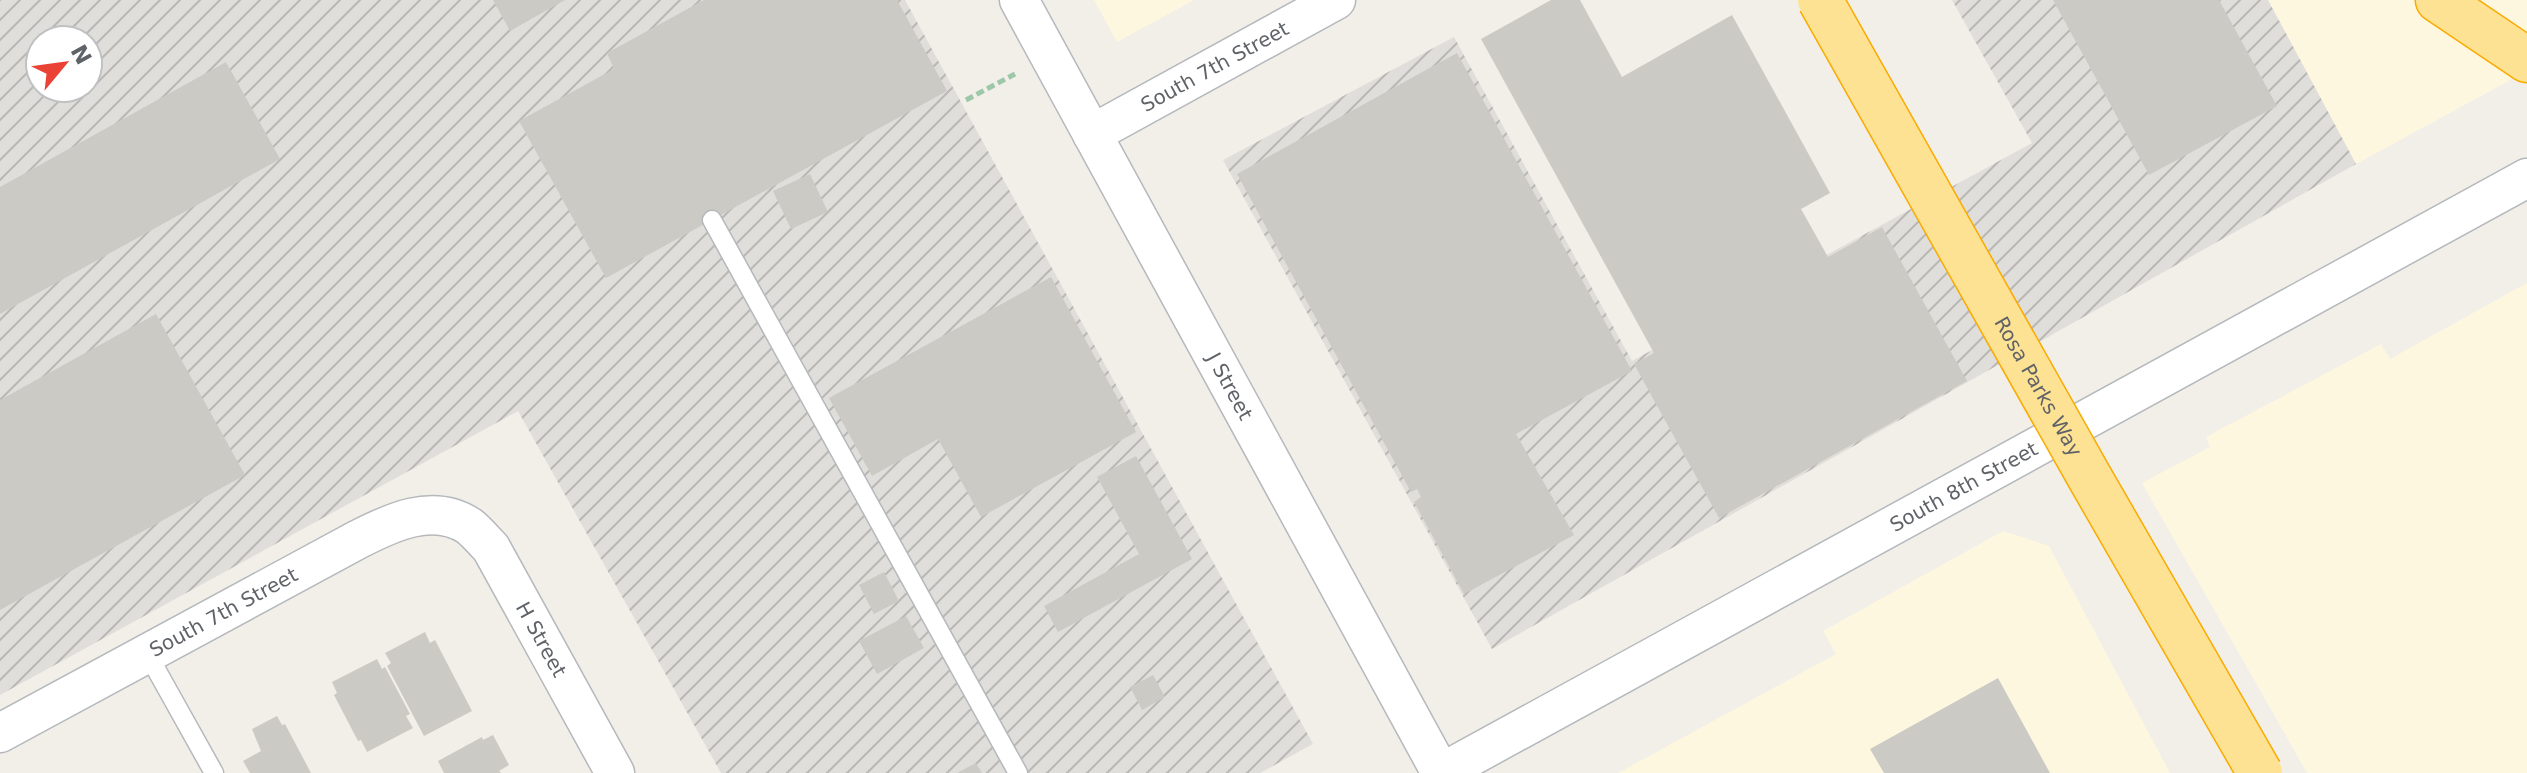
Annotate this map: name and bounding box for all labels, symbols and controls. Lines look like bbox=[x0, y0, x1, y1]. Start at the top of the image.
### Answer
street label: South 7th Street bbox=[1137, 16, 1293, 117]
north arrow bbox=[24, 24, 104, 104]
text: N bbox=[66, 40, 96, 69]
street label: Rosa Parks Way bbox=[1989, 312, 2087, 461]
street label: J Street bbox=[1201, 347, 1258, 424]
street label: South 8th Street bbox=[1886, 436, 2042, 537]
street label: South 7th Street bbox=[145, 562, 302, 662]
street label: H Street bbox=[511, 597, 572, 681]

